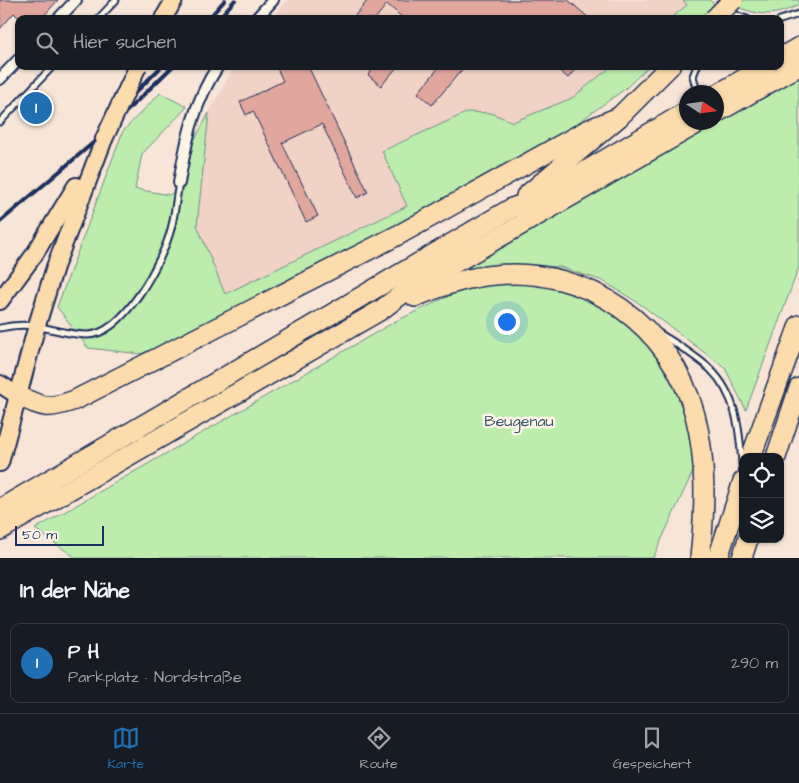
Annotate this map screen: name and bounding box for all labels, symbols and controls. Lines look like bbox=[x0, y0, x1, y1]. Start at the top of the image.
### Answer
search box bbox=[15, 15, 784, 70]
icon: search bbox=[33, 29, 61, 57]
text: Hier suchen bbox=[73, 29, 176, 56]
north arrow bbox=[679, 85, 724, 130]
pin: 1 bbox=[20, 89, 52, 127]
your location bbox=[494, 309, 520, 335]
park label: Beugenau bbox=[484, 410, 554, 433]
map controls bbox=[739, 453, 784, 543]
button: locate bbox=[739, 453, 784, 498]
button: layers bbox=[739, 498, 784, 543]
scale bar bbox=[15, 523, 104, 546]
text: 50 m bbox=[22, 525, 57, 545]
text: In der Nähe bbox=[20, 576, 130, 605]
text: P H bbox=[68, 639, 99, 666]
text: 1 bbox=[36, 652, 38, 674]
text: 290 m bbox=[731, 652, 778, 674]
text: Parkplatz · Nordstraße bbox=[68, 666, 242, 688]
tab: Karte bbox=[108, 724, 144, 774]
tab: Route bbox=[359, 724, 398, 774]
tab: Gespeichert bbox=[613, 724, 691, 774]

